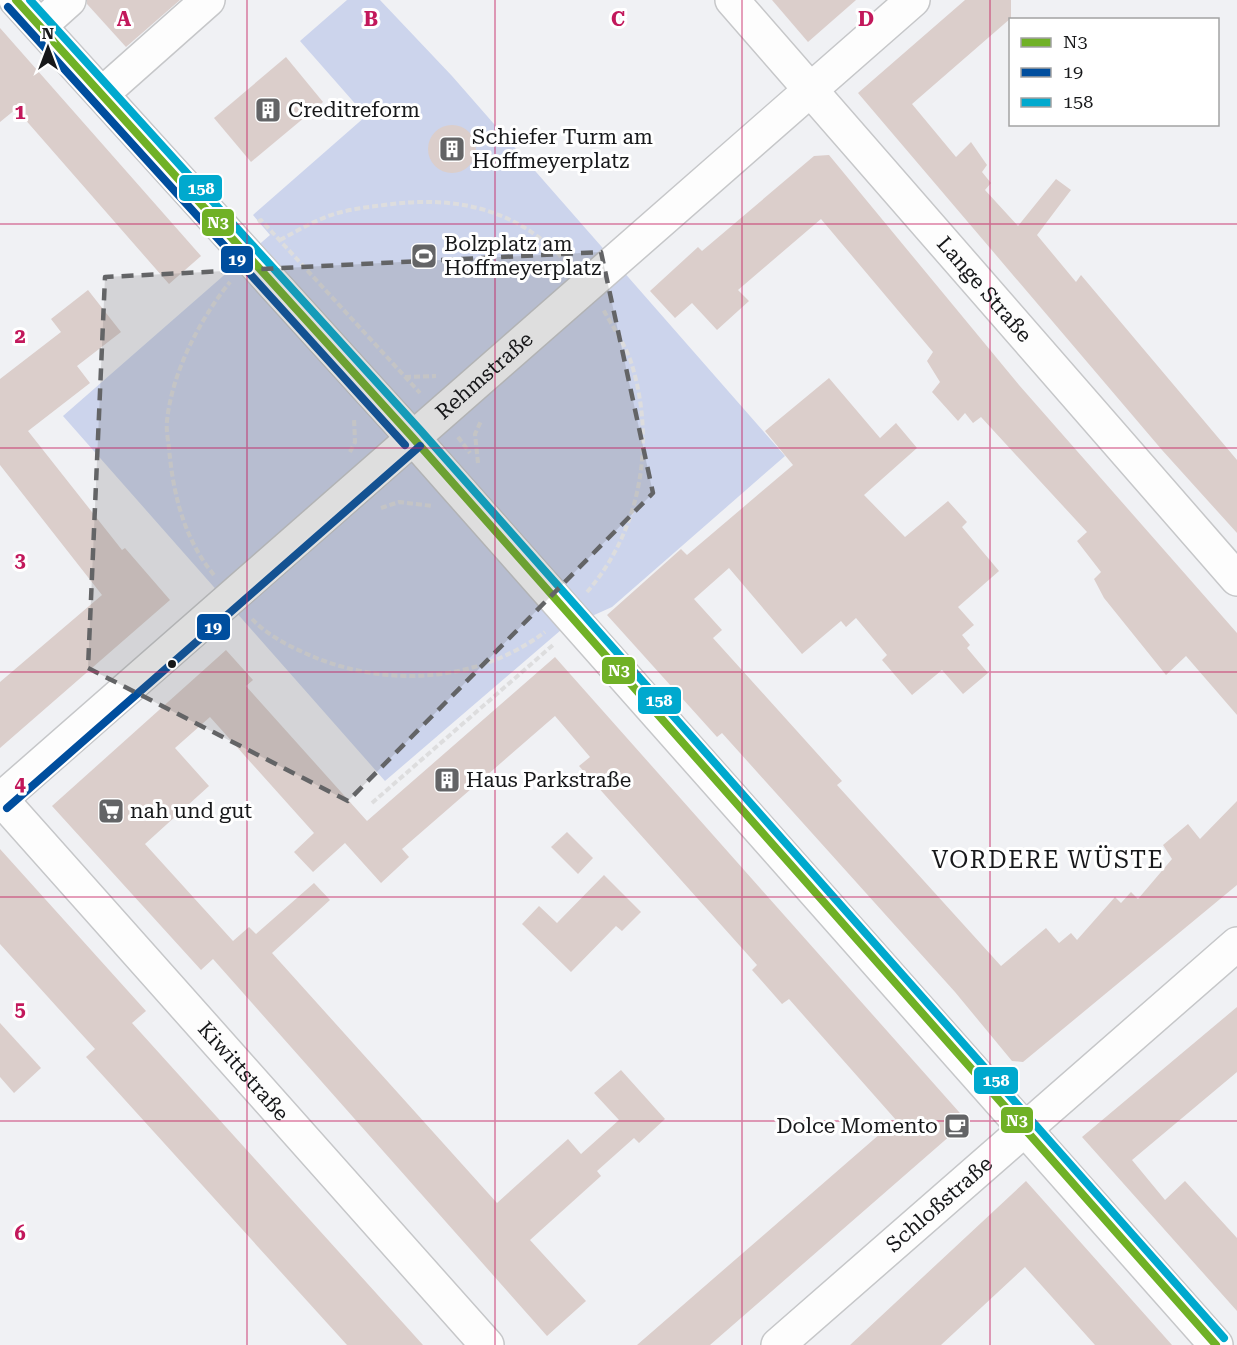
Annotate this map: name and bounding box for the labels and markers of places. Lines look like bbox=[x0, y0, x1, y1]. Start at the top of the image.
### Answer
building icon: Creditreform bbox=[253, 95, 283, 125]
place label: Creditreform bbox=[288, 98, 420, 122]
place label: Schiefer Turm am Hoffmeyerplatz bbox=[472, 125, 653, 173]
building icon: Schiefer Turm am Hoffmeyerplatz bbox=[437, 134, 467, 164]
place label: Bolzplatz am Hoffmeyerplatz bbox=[444, 232, 601, 280]
sports icon: Bolzplatz am Hoffmeyerplatz bbox=[409, 241, 439, 271]
unlabelled marker bbox=[166, 658, 178, 670]
building icon: Haus Parkstraße bbox=[432, 765, 462, 795]
place label: Haus Parkstraße bbox=[466, 768, 631, 792]
supermarket icon: nah und gut bbox=[96, 796, 126, 826]
place label: nah und gut bbox=[130, 799, 252, 823]
cafe icon: Dolce Momento bbox=[942, 1111, 972, 1141]
place label: Dolce Momento bbox=[776, 1114, 938, 1138]

